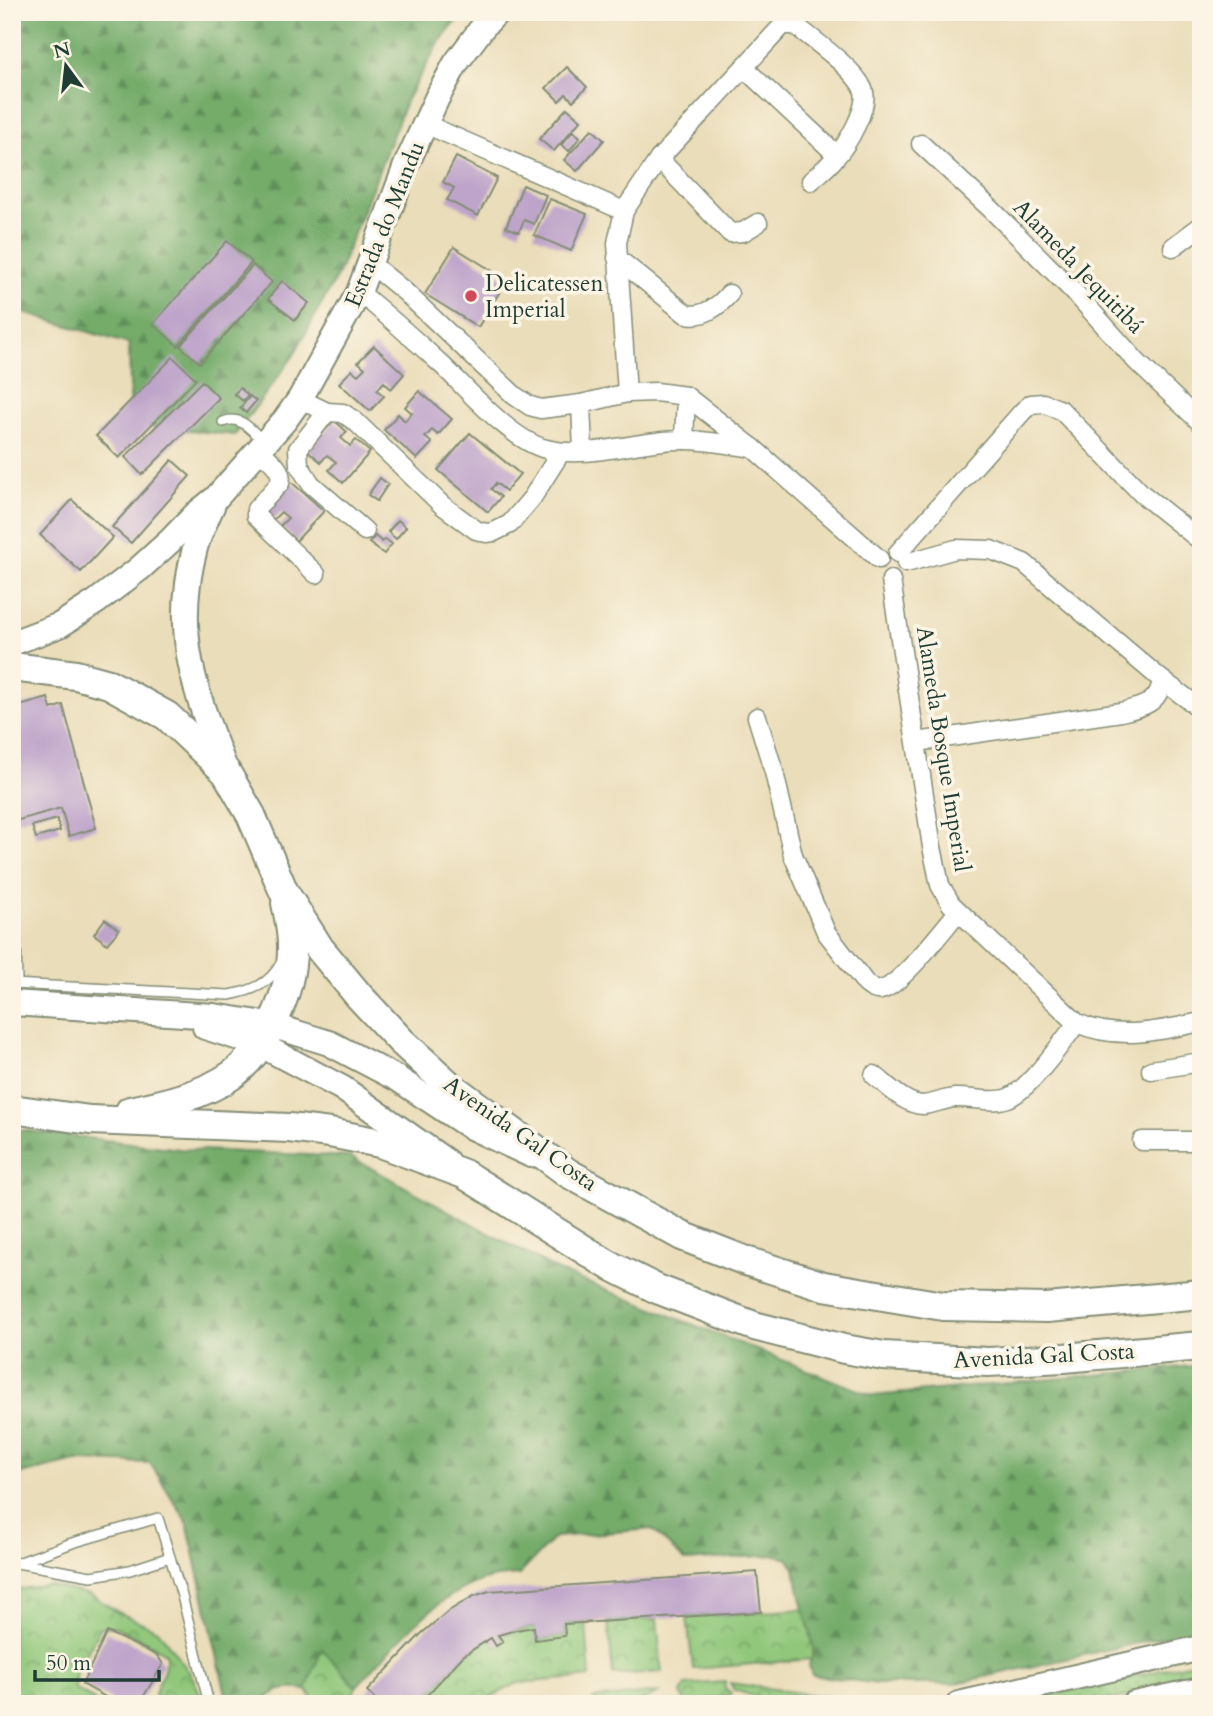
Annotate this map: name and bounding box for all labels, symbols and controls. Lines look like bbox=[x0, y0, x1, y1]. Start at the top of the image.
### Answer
north arrow bbox=[32, 32, 102, 102]
text: N bbox=[51, 36, 74, 65]
street label: Estrada do Mandu bbox=[337, 137, 432, 312]
street label: Alameda Jequitibá bbox=[1006, 192, 1151, 340]
place label: Delicatessen Imperial bbox=[485, 268, 604, 325]
marker: Delicatessen Imperial bbox=[463, 288, 479, 304]
street label: Alameda Bosque Imperial bbox=[909, 624, 978, 874]
street label: Avenida Gal Costa bbox=[438, 1069, 604, 1198]
street label: Avenida Gal Costa bbox=[953, 1335, 1135, 1376]
scale bar bbox=[35, 1639, 159, 1683]
text: 50 m bbox=[46, 1649, 91, 1678]

